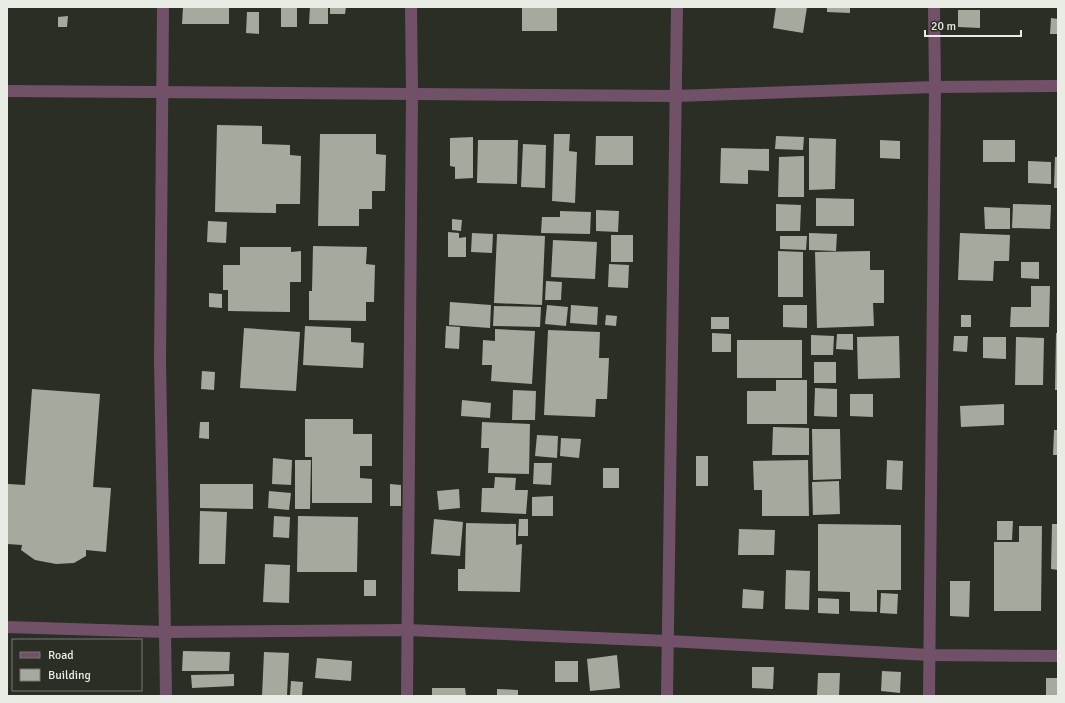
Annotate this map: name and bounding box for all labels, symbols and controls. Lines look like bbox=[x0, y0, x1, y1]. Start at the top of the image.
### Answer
scale bar bbox=[925, 12, 1021, 38]
text: 20 m bbox=[931, 19, 956, 34]
legend bbox=[12, 639, 142, 691]
text: Road bbox=[48, 648, 74, 663]
text: Building bbox=[48, 668, 91, 683]

